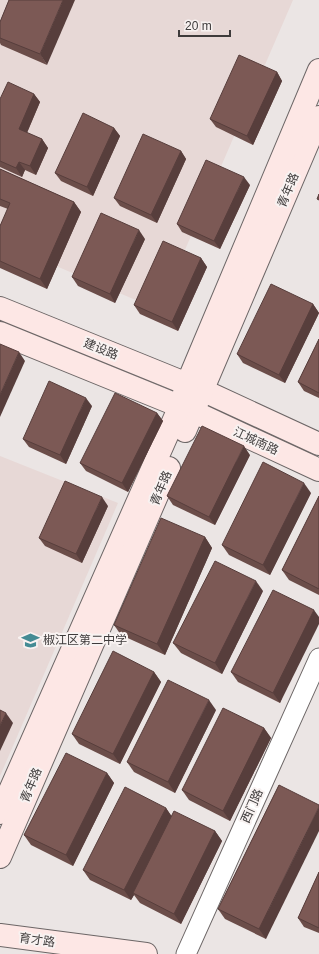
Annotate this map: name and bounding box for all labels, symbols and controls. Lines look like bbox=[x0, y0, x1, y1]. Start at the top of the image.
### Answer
scale bar bbox=[179, 12, 230, 38]
text: 20 m bbox=[185, 19, 212, 33]
street label: 青年路 bbox=[275, 171, 301, 209]
street label: 建设路 bbox=[82, 336, 120, 362]
street label: 江城南路 bbox=[231, 425, 281, 457]
street label: 青年路 bbox=[148, 469, 174, 507]
school or university icon: 椒江区第二中学 bbox=[20, 630, 40, 650]
place label: 椒江区第二中学 bbox=[43, 633, 127, 647]
street label: 青年路 bbox=[18, 766, 44, 804]
street label: 西门路 bbox=[238, 787, 266, 825]
street label: 育才路 bbox=[18, 931, 56, 949]

